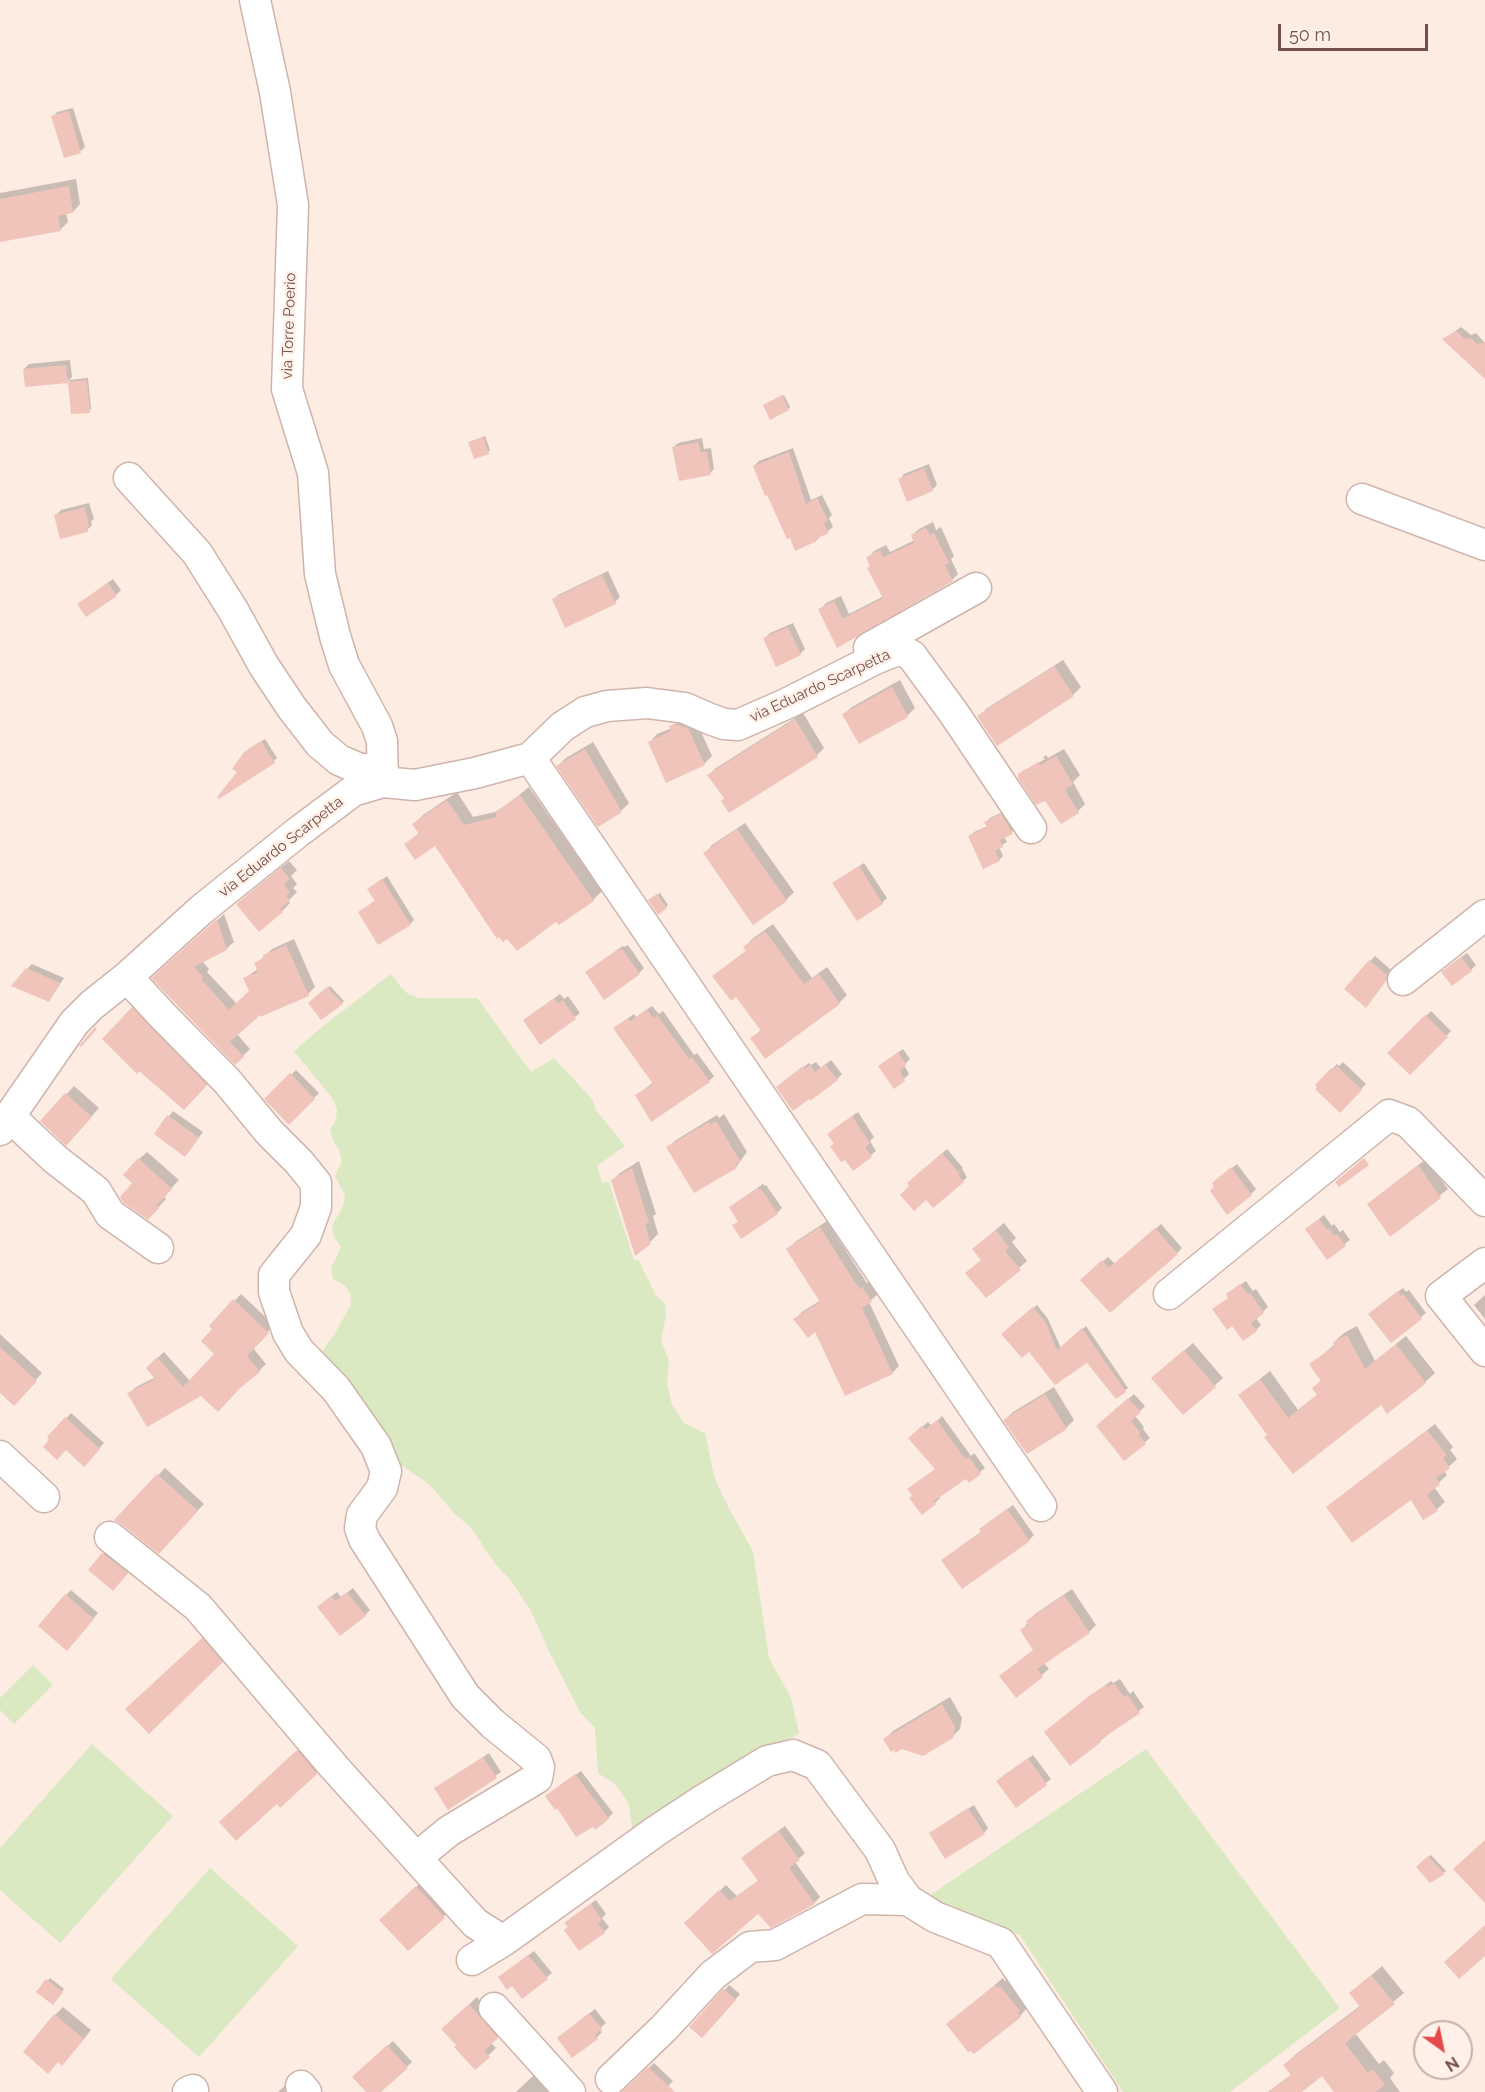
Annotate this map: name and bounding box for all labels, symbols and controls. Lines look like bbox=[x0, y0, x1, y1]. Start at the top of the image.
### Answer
scale bar bbox=[1281, 12, 1431, 50]
text: 50 m bbox=[1289, 24, 1331, 45]
street label: via Torre Poerio bbox=[278, 272, 300, 380]
street label: via Eduardo Scarpetta bbox=[747, 646, 893, 726]
street label: via Eduardo Scarpetta bbox=[215, 793, 347, 901]
north arrow bbox=[1413, 2020, 1473, 2080]
text: N bbox=[1442, 2053, 1462, 2075]

